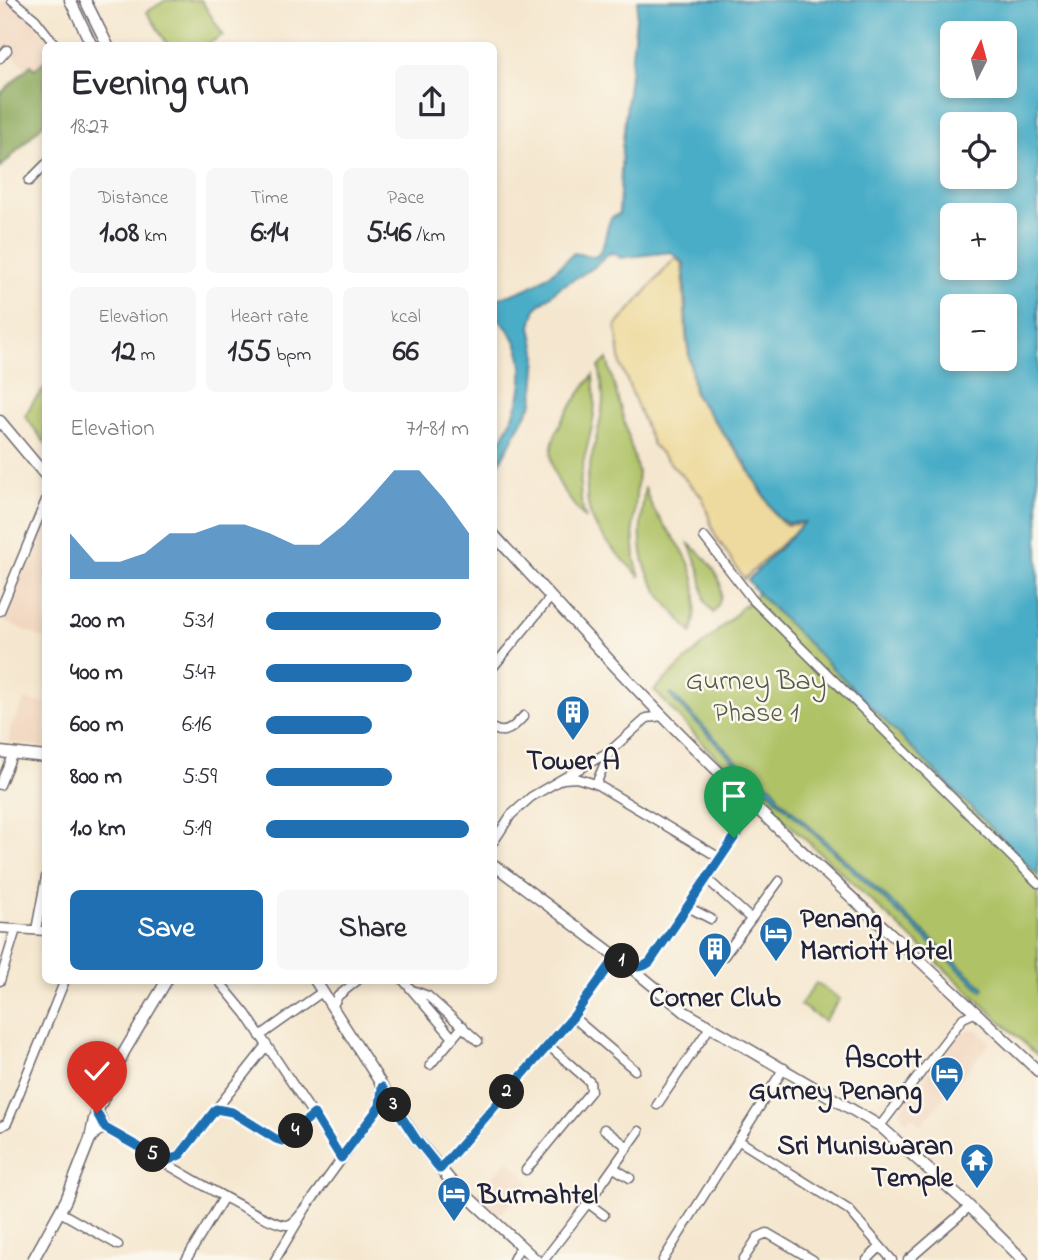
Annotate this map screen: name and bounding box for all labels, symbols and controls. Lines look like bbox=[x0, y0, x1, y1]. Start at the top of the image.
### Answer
north arrow bbox=[940, 21, 1017, 98]
map controls bbox=[940, 21, 1017, 371]
text: Evening run bbox=[70, 57, 249, 113]
button: share bbox=[395, 65, 469, 139]
text: 18:27 bbox=[70, 111, 109, 144]
button: locate bbox=[940, 112, 1017, 189]
text: Distance bbox=[98, 185, 168, 212]
text: Time bbox=[251, 185, 288, 212]
text: Pace bbox=[387, 185, 424, 212]
button: + bbox=[940, 203, 1017, 280]
text: 1.08 bbox=[99, 212, 139, 256]
text: 6:14 bbox=[251, 212, 288, 256]
text: 5:46 bbox=[366, 212, 412, 256]
text: km bbox=[139, 223, 167, 250]
text: /km bbox=[412, 223, 445, 250]
button: − bbox=[940, 294, 1017, 371]
text: Elevation bbox=[98, 304, 168, 331]
text: Heart rate bbox=[231, 304, 308, 331]
text: kcal bbox=[391, 304, 421, 331]
text: 12 bbox=[111, 331, 136, 375]
text: 155 bbox=[228, 331, 271, 375]
text: 66 bbox=[393, 331, 419, 375]
text: m bbox=[136, 342, 155, 369]
text: bpm bbox=[271, 342, 311, 369]
text: Elevation bbox=[70, 413, 155, 446]
text: 71–81 m bbox=[406, 413, 469, 446]
text: 200 m bbox=[70, 605, 125, 638]
text: 5:31 bbox=[182, 605, 214, 638]
text: 400 m bbox=[70, 657, 123, 690]
text: 5:47 bbox=[182, 657, 216, 690]
park label: Gurney Bay Phase 1 bbox=[686, 662, 826, 735]
building icon: Tower A bbox=[554, 693, 592, 742]
text: 600 m bbox=[70, 709, 124, 742]
text: 6:16 bbox=[182, 709, 212, 742]
place label: Tower A bbox=[526, 742, 620, 783]
text: 800 m bbox=[70, 761, 122, 794]
text: 5:59 bbox=[182, 761, 217, 794]
pin bbox=[704, 766, 764, 838]
icon: arrive bbox=[715, 777, 753, 815]
text: 1.0 km bbox=[70, 813, 126, 846]
text: 5:19 bbox=[182, 813, 211, 846]
button: Save bbox=[70, 890, 263, 970]
button: Share bbox=[277, 890, 469, 970]
place label: Penang Marriott Hotel bbox=[800, 900, 953, 973]
hotel icon: Penang Marriott Hotel bbox=[757, 914, 795, 963]
building icon: Corner Club bbox=[696, 930, 734, 979]
pin: 1 bbox=[604, 944, 640, 978]
text: 1 bbox=[618, 947, 625, 974]
place label: Corner Club bbox=[649, 979, 781, 1020]
place label: Ascott Gurney Penang bbox=[749, 1040, 923, 1114]
pin bbox=[67, 1041, 127, 1113]
icon: check bbox=[78, 1052, 116, 1090]
hotel icon: Ascott Gurney Penang bbox=[928, 1054, 966, 1103]
pin: 2 bbox=[490, 1074, 524, 1110]
text: 2 bbox=[502, 1078, 511, 1105]
pin: 3 bbox=[376, 1088, 412, 1122]
text: 3 bbox=[390, 1091, 397, 1118]
pin: 4 bbox=[278, 1114, 314, 1148]
text: 4 bbox=[292, 1117, 299, 1144]
place label: Sri Muniswaran Temple bbox=[777, 1127, 954, 1200]
pin: 5 bbox=[136, 1138, 170, 1172]
text: 5 bbox=[147, 1141, 158, 1168]
temple icon: Sri Muniswaran Temple bbox=[958, 1141, 996, 1190]
hotel icon: Burmahtel bbox=[435, 1174, 473, 1223]
place label: Burmahtel bbox=[476, 1176, 599, 1217]

